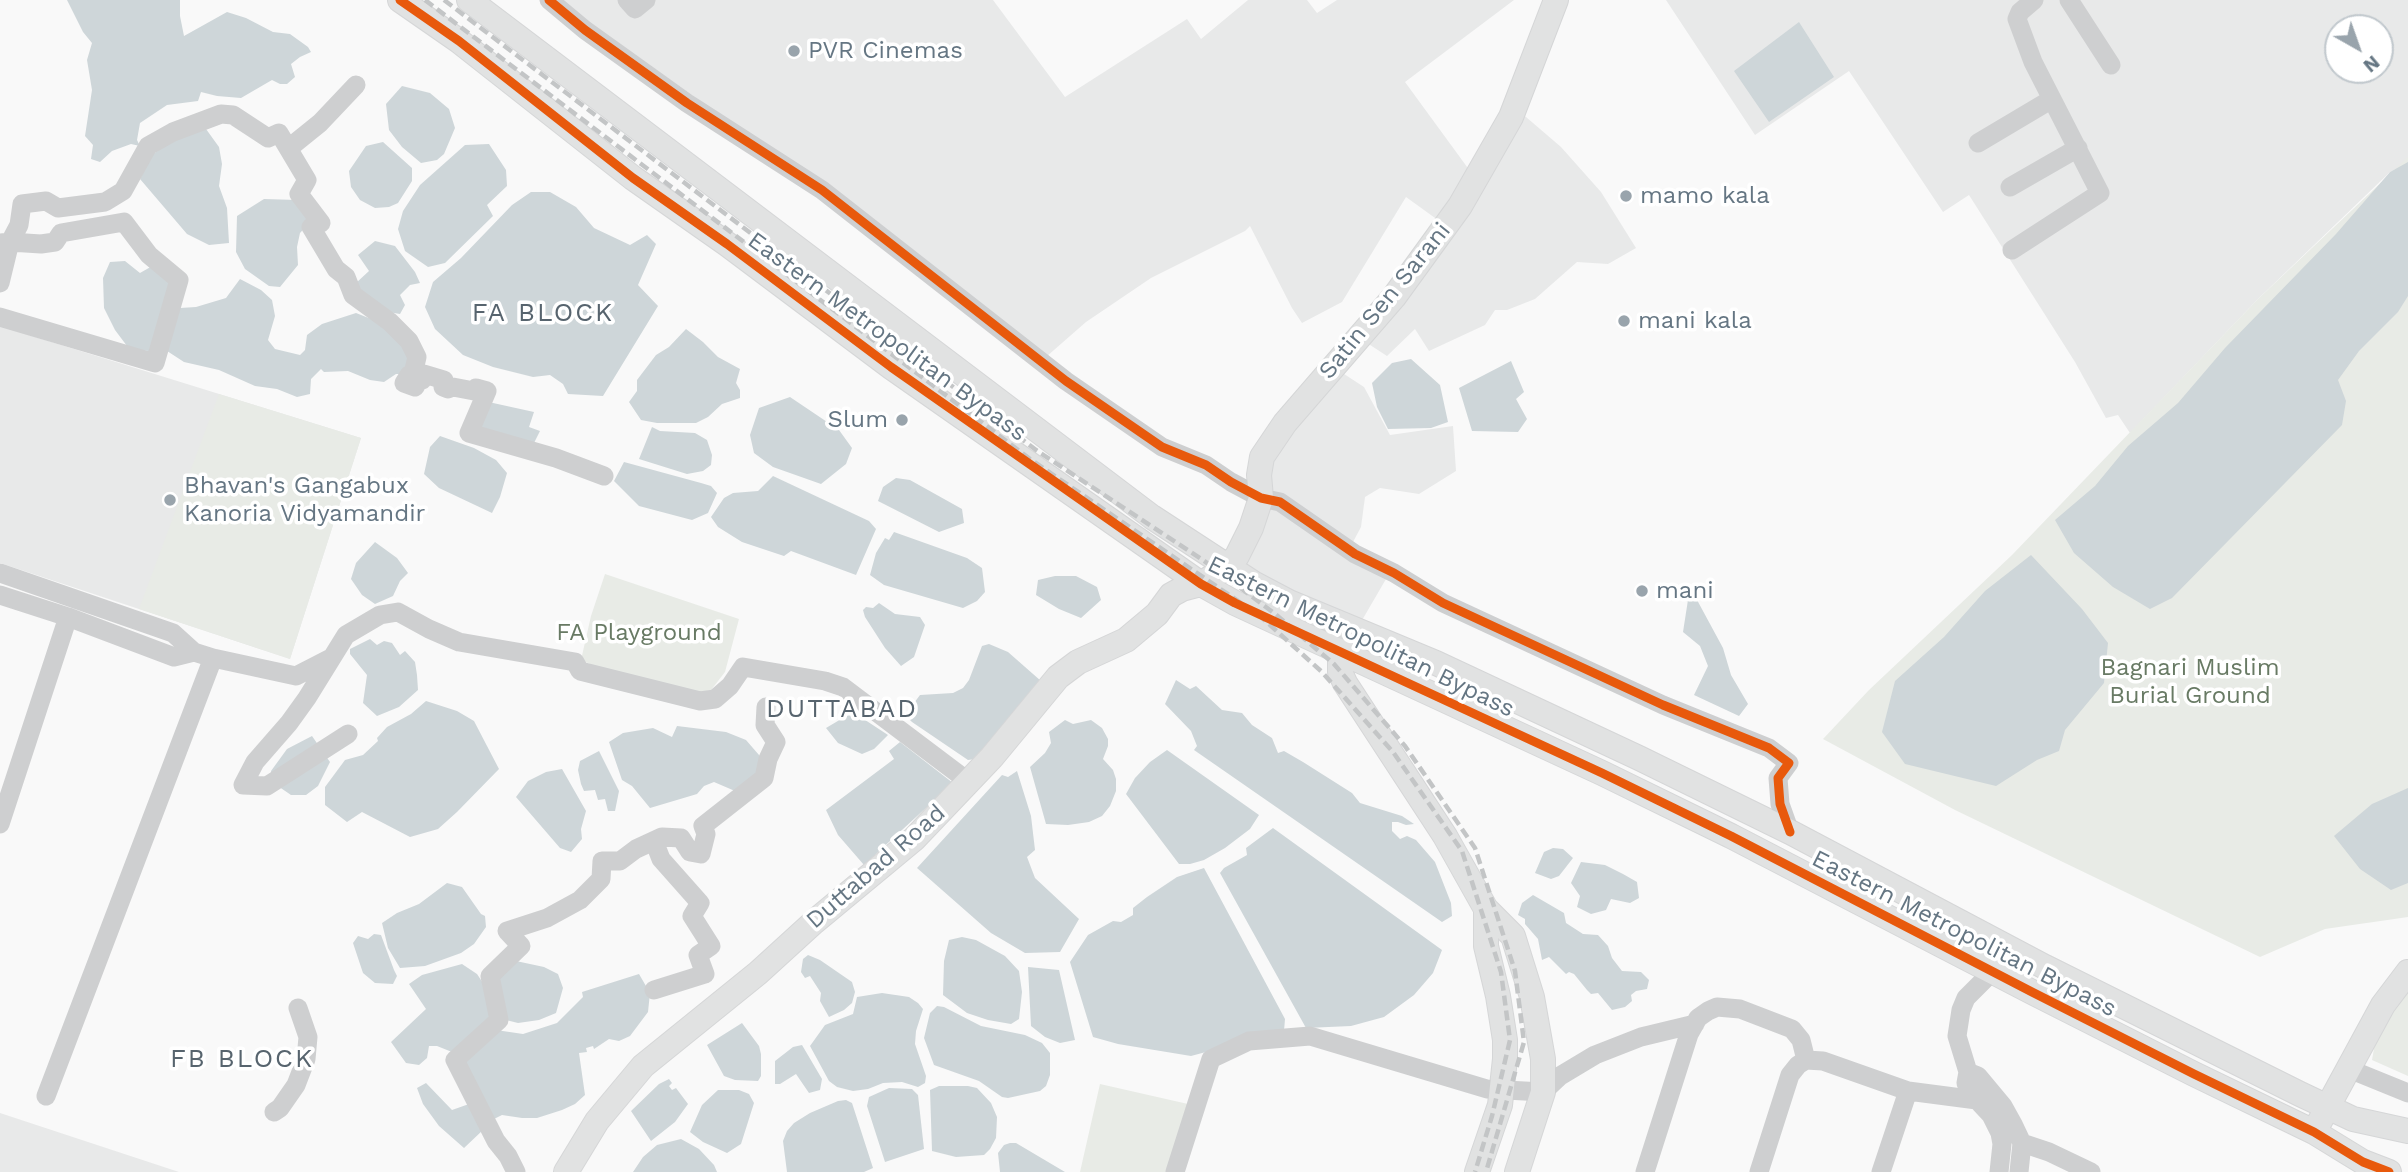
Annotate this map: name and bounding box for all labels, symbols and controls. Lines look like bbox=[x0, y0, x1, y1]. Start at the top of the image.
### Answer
north arrow bbox=[2324, 14, 2394, 84]
place label: PVR Cinemas bbox=[808, 37, 963, 65]
marker: PVR Cinemas bbox=[786, 43, 802, 59]
text: N bbox=[2359, 51, 2384, 77]
place label: mamo kala bbox=[1640, 182, 1770, 210]
marker: mamo kala bbox=[1618, 188, 1634, 204]
street label: Satin Sen Sarani bbox=[1313, 217, 1457, 385]
street label: Eastern Metropolitan Bypass bbox=[742, 226, 1032, 448]
district label: FA BLOCK bbox=[473, 297, 613, 329]
place label: mani kala bbox=[1638, 307, 1752, 335]
marker: mani kala bbox=[1616, 313, 1632, 329]
place label: Slum bbox=[828, 406, 888, 434]
marker: Slum bbox=[894, 412, 910, 428]
place label: Bhavan's Gangabux Kanoria Vidyamandir bbox=[184, 472, 425, 528]
marker: Bhavan's Gangabux Kanoria Vidyamandir bbox=[162, 492, 178, 508]
street label: Eastern Metropolitan Bypass bbox=[1203, 550, 1519, 724]
place label: mani bbox=[1656, 577, 1714, 605]
marker: mani bbox=[1634, 583, 1650, 599]
park label: FA Playground bbox=[556, 619, 722, 647]
park label: Bagnari Muslim Burial Ground bbox=[2100, 654, 2280, 710]
district label: DUTTABAD bbox=[767, 693, 917, 725]
street label: Duttabad Road bbox=[801, 799, 951, 935]
street label: Eastern Metropolitan Bypass bbox=[1807, 844, 2121, 1024]
district label: FB BLOCK bbox=[171, 1043, 313, 1075]

